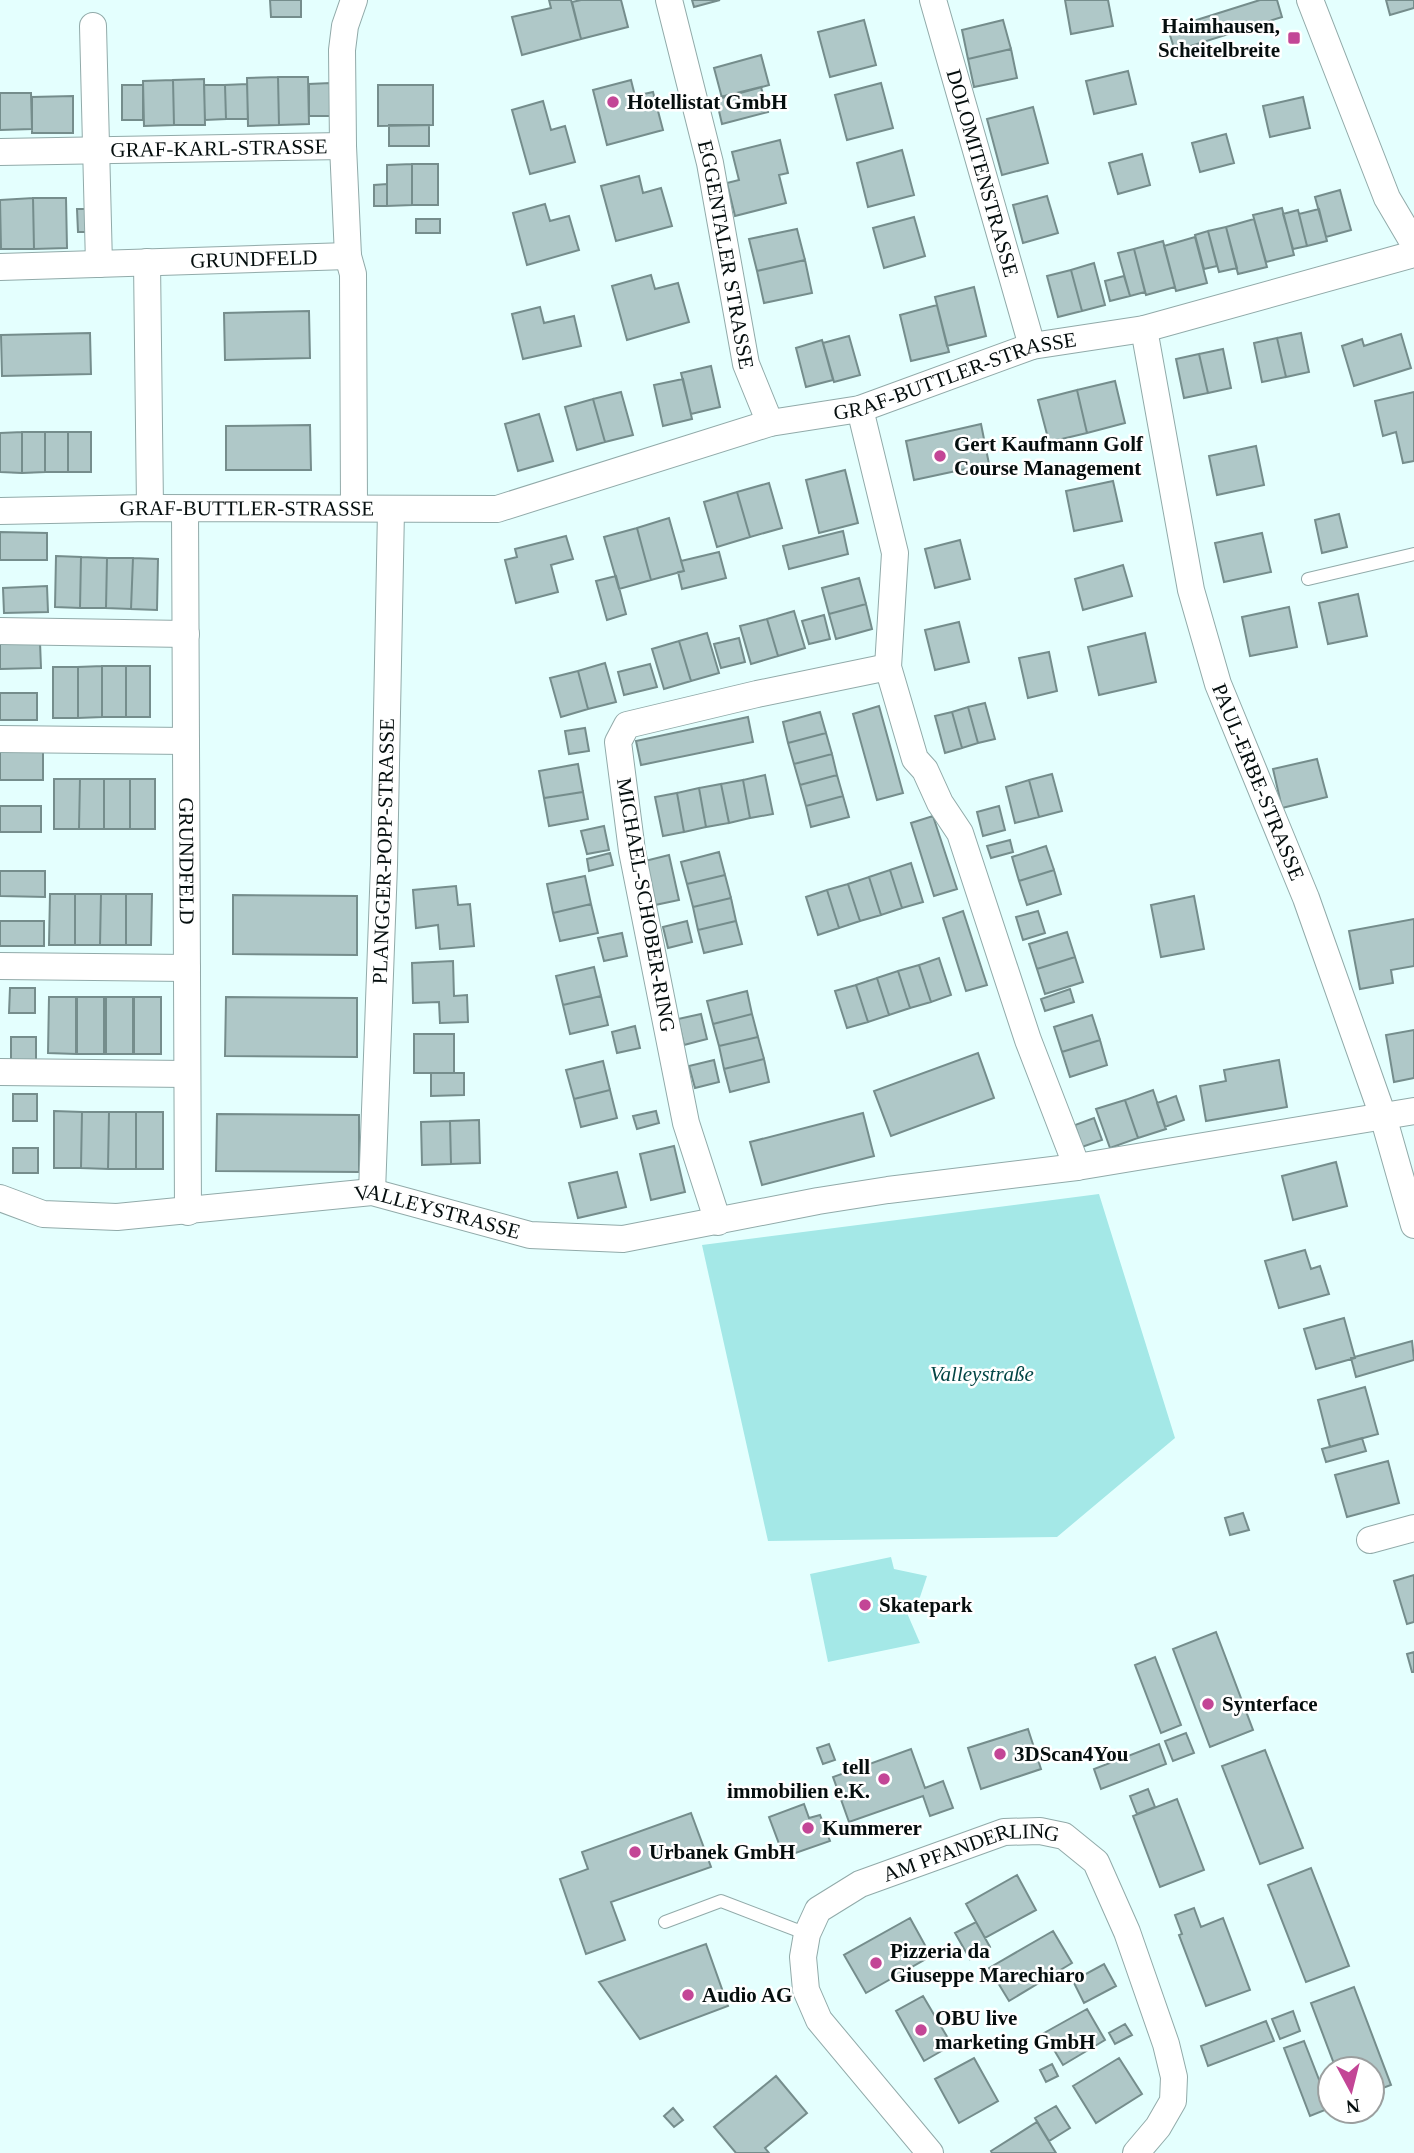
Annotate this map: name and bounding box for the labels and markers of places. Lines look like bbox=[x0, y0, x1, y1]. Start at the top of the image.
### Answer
place label: Haimhausen, Scheitelbreite bbox=[1158, 14, 1280, 62]
marker: Haimhausen, Scheitelbreite bbox=[1286, 30, 1302, 46]
place label: Hotellistat GmbH bbox=[627, 90, 787, 114]
marker: Hotellistat GmbH bbox=[605, 94, 621, 110]
place label: Gert Kaufmann Golf Course Management bbox=[954, 432, 1144, 480]
marker: Gert Kaufmann Golf Course Management bbox=[932, 448, 948, 464]
place label: Skatepark bbox=[879, 1593, 973, 1617]
marker: Skatepark bbox=[857, 1597, 873, 1613]
place label: Synterface bbox=[1222, 1692, 1318, 1716]
marker: Synterface bbox=[1200, 1696, 1216, 1712]
place label: 3DScan4You bbox=[1014, 1742, 1129, 1766]
marker: 3DScan4You bbox=[992, 1746, 1008, 1762]
place label: tell immobilien e.K. bbox=[727, 1755, 870, 1803]
marker: tell immobilien e.K. bbox=[876, 1771, 892, 1787]
place label: Kummerer bbox=[822, 1816, 922, 1840]
marker: Kummerer bbox=[800, 1820, 816, 1836]
place label: Urbanek GmbH bbox=[649, 1840, 795, 1864]
marker: Urbanek GmbH bbox=[627, 1844, 643, 1860]
place label: Pizzeria da Giuseppe Marechiaro bbox=[890, 1939, 1085, 1987]
marker: Pizzeria da Giuseppe Marechiaro bbox=[868, 1955, 884, 1971]
place label: Audio AG bbox=[702, 1983, 792, 2007]
marker: Audio AG bbox=[680, 1987, 696, 2003]
place label: OBU live marketing GmbH bbox=[935, 2006, 1095, 2054]
marker: OBU live marketing GmbH bbox=[913, 2022, 929, 2038]

